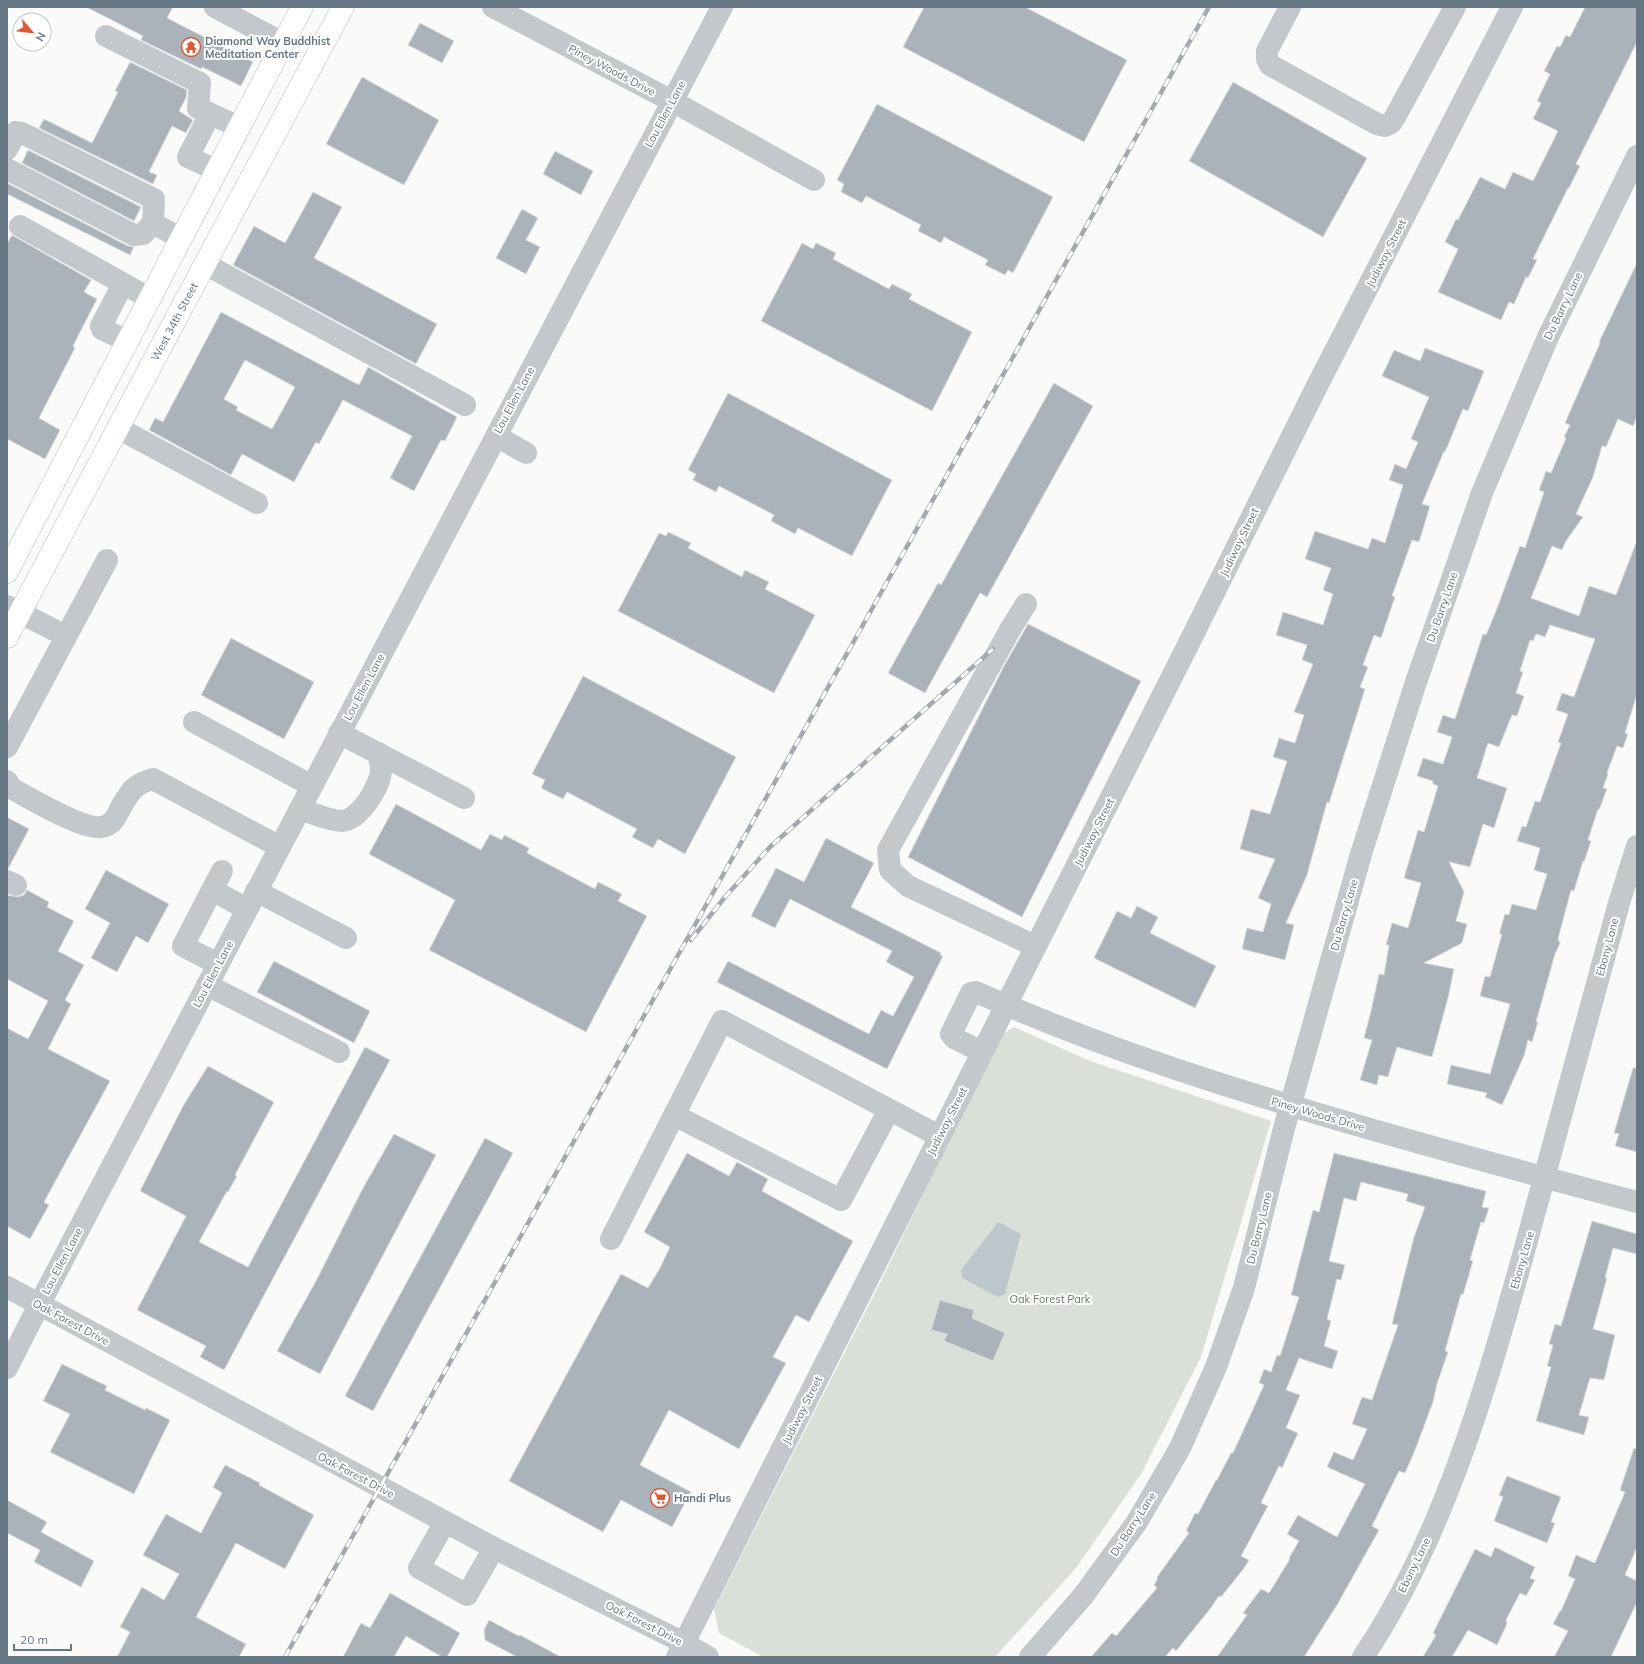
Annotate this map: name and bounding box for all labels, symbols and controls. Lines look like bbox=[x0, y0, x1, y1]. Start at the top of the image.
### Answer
north arrow bbox=[12, 12, 52, 52]
text: N bbox=[33, 30, 49, 44]
place label: Diamond Way Buddhist Meditation Center bbox=[205, 34, 330, 61]
temple icon: Diamond Way Buddhist Meditation Center bbox=[180, 36, 202, 58]
street label: Piney Woods Drive bbox=[566, 41, 658, 99]
street label: Lou Ellen Lane bbox=[642, 78, 688, 150]
street label: Judiway Street bbox=[1363, 217, 1409, 289]
street label: Du Barry Lane bbox=[1541, 270, 1585, 342]
street label: West 34th Street bbox=[148, 280, 201, 363]
street label: Lou Ellen Lane bbox=[491, 364, 537, 436]
street label: Judiway Street bbox=[1216, 505, 1262, 578]
street label: Du Barry Lane bbox=[1423, 570, 1461, 644]
street label: Lou Ellen Lane bbox=[341, 651, 387, 723]
street label: Judiway Street bbox=[1071, 796, 1117, 868]
street label: Du Barry Lane bbox=[1327, 878, 1361, 952]
street label: Ebony Lane bbox=[1593, 916, 1621, 978]
street label: Lou Ellen Lane bbox=[190, 938, 236, 1010]
street label: Judiway Street bbox=[924, 1085, 970, 1157]
street label: Piney Woods Drive bbox=[1270, 1094, 1366, 1134]
street label: Du Barry Lane bbox=[1243, 1191, 1275, 1265]
street label: Lou Ellen Lane bbox=[39, 1225, 85, 1297]
street label: Ebony Lane bbox=[1507, 1229, 1537, 1291]
park label: Oak Forest Park bbox=[1009, 1292, 1091, 1306]
street label: Oak Forest Drive bbox=[30, 1296, 112, 1348]
street label: Judiway Street bbox=[779, 1374, 825, 1446]
street label: Oak Forest Drive bbox=[315, 1449, 397, 1501]
supermarket icon: Handi Plus bbox=[649, 1487, 671, 1509]
street label: Du Barry Lane bbox=[1107, 1489, 1159, 1559]
place label: Handi Plus bbox=[674, 1491, 731, 1505]
street label: Ebony Lane bbox=[1395, 1535, 1433, 1595]
street label: Oak Forest Drive bbox=[603, 1598, 685, 1648]
scale bar bbox=[14, 1626, 71, 1652]
text: 20 m bbox=[20, 1632, 48, 1647]

